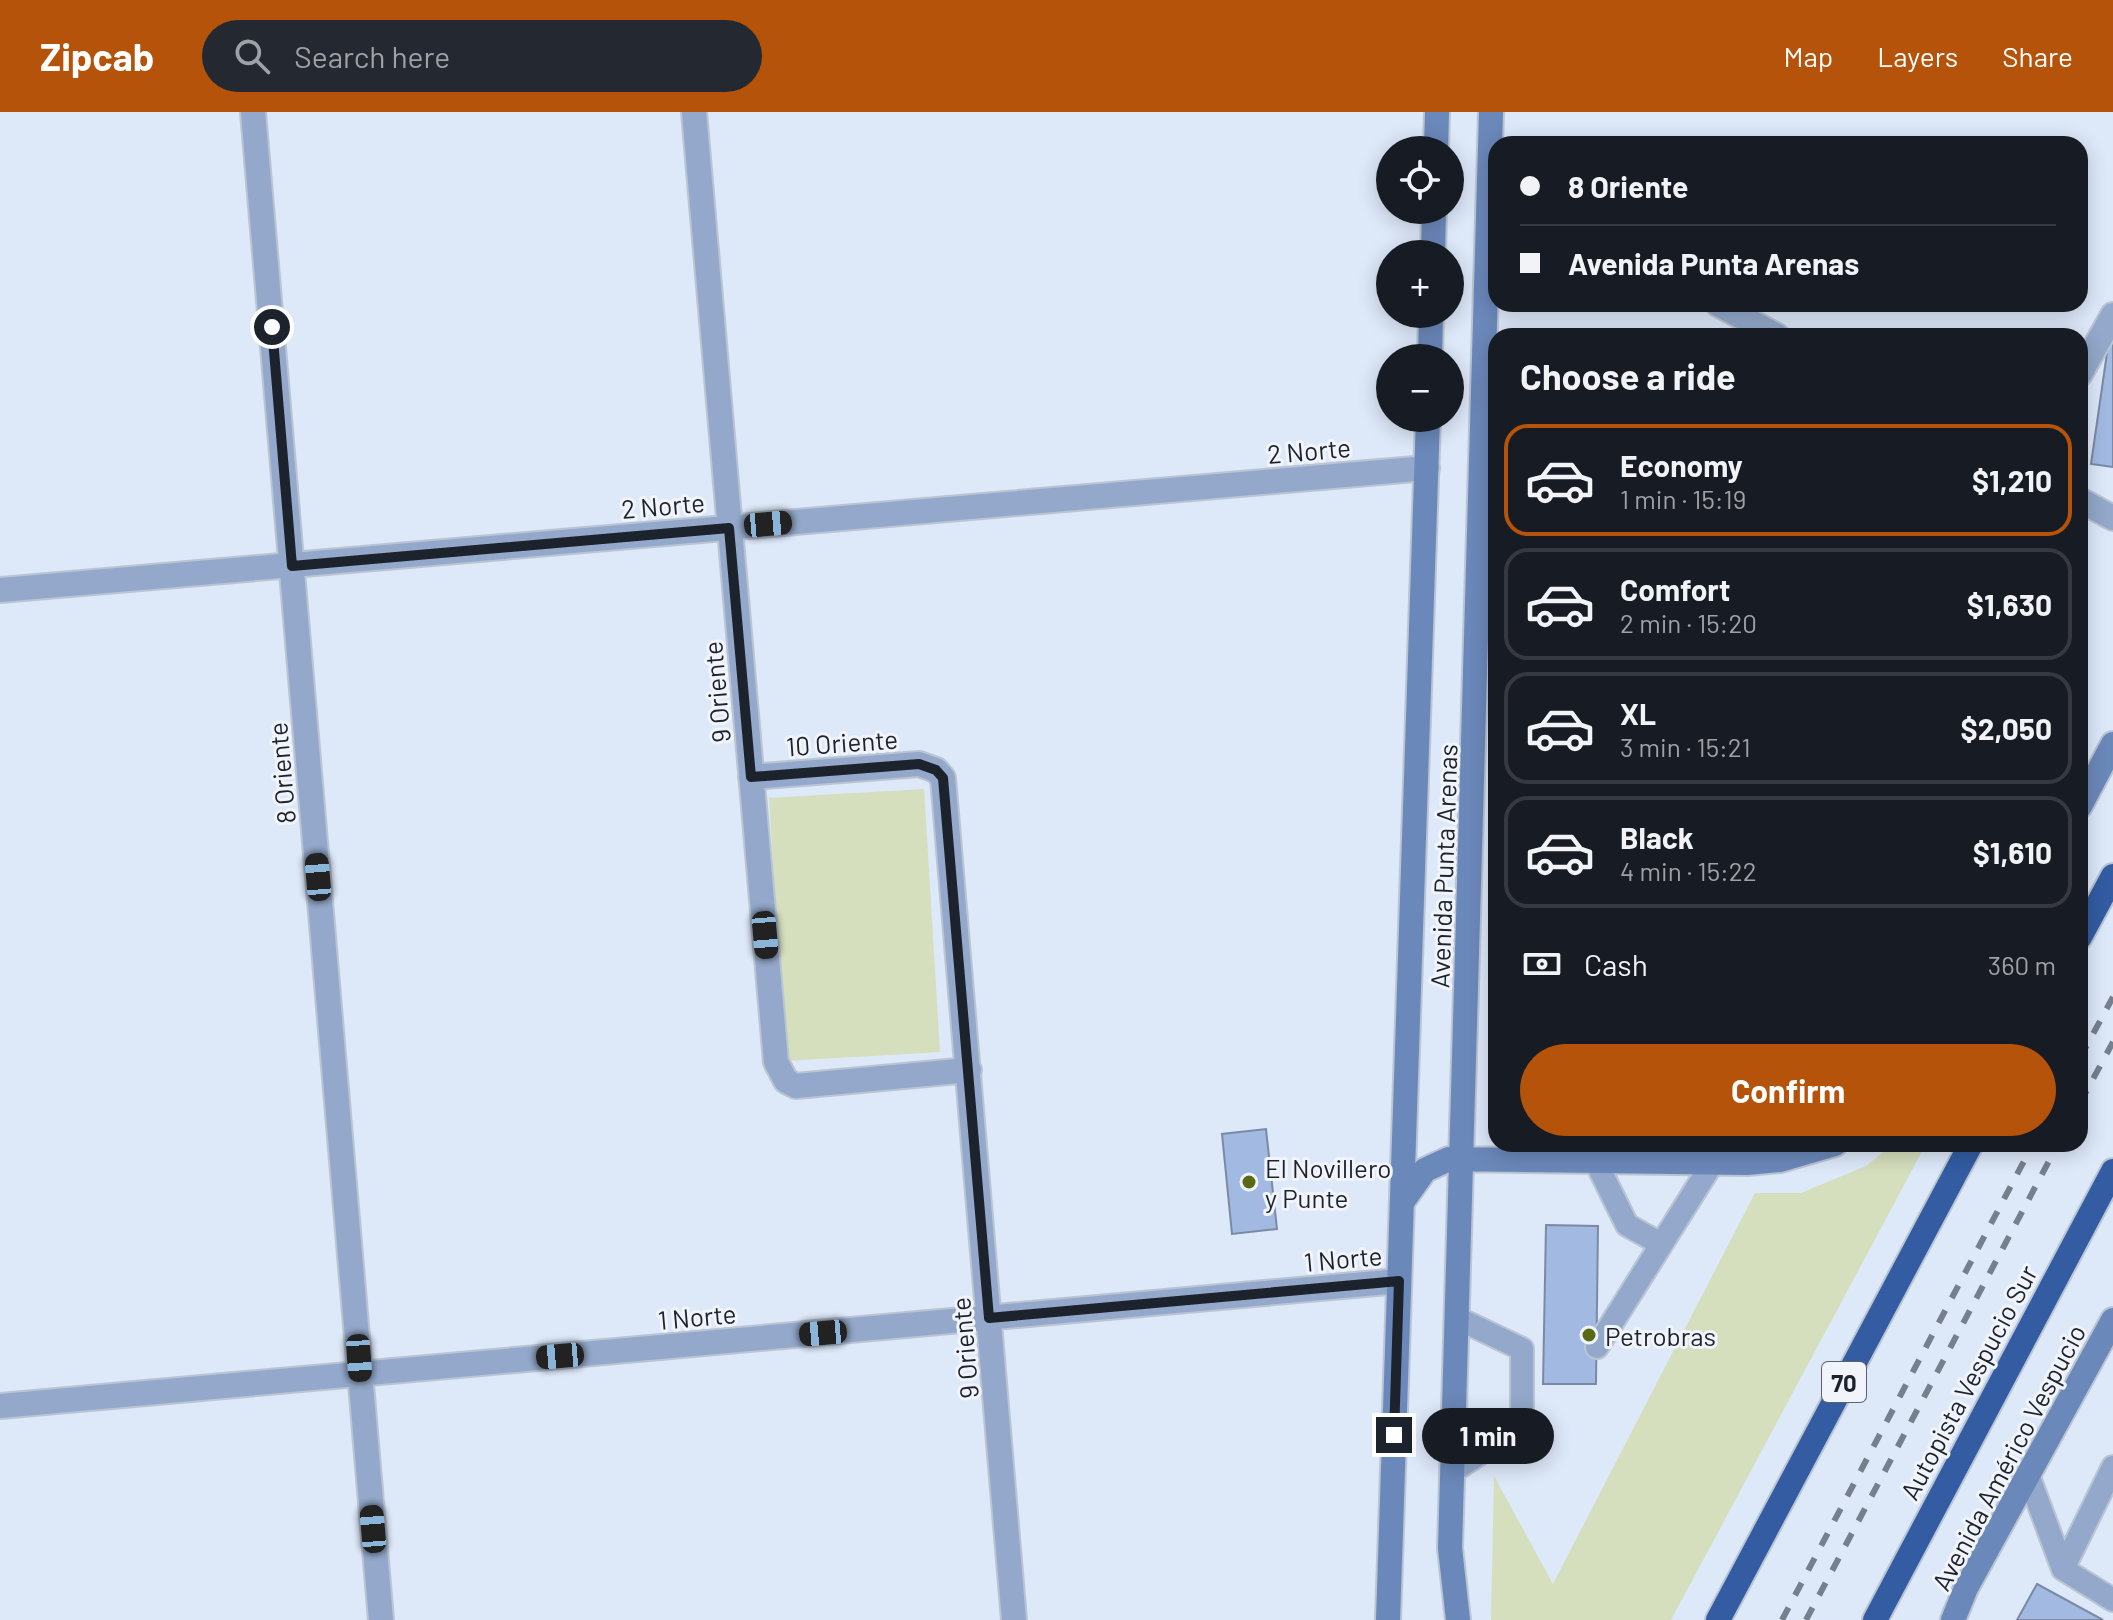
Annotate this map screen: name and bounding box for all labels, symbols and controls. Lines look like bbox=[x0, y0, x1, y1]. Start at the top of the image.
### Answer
search box bbox=[202, 20, 762, 92]
text: Zipcab bbox=[40, 33, 154, 79]
icon: search bbox=[230, 34, 274, 78]
text: Search here bbox=[294, 38, 450, 74]
text: Map bbox=[1783, 39, 1833, 73]
text: Layers bbox=[1877, 39, 1958, 73]
text: Share bbox=[2002, 39, 2073, 73]
map controls bbox=[1376, 136, 1464, 432]
button: locate bbox=[1376, 136, 1464, 224]
text: 8 Oriente bbox=[1568, 168, 1688, 204]
button: + bbox=[1376, 240, 1464, 328]
text: Avenida Punta Arenas bbox=[1568, 245, 1859, 281]
route start bbox=[254, 309, 290, 345]
button: − bbox=[1376, 344, 1464, 432]
text: Choose a ride bbox=[1520, 354, 1736, 397]
street label: 2 Norte bbox=[1266, 431, 1352, 469]
icon: car bbox=[1524, 444, 1596, 516]
text: Economy bbox=[1620, 447, 1743, 483]
text: $1,210 bbox=[1972, 462, 2052, 498]
text: 1 min · 15:19 bbox=[1620, 483, 1746, 514]
street label: 2 Norte bbox=[620, 486, 706, 524]
car bbox=[743, 510, 793, 538]
icon: car bbox=[1524, 568, 1596, 640]
text: Comfort bbox=[1620, 571, 1730, 607]
text: $1,630 bbox=[1967, 586, 2052, 622]
text: 2 min · 15:20 bbox=[1620, 607, 1757, 638]
street label: 9 Oriente bbox=[696, 640, 736, 744]
icon: car bbox=[1524, 692, 1596, 764]
text: XL bbox=[1620, 695, 1656, 731]
text: $2,050 bbox=[1961, 710, 2052, 746]
street label: 8 Oriente bbox=[261, 721, 301, 825]
street label: 10 Oriente bbox=[785, 723, 899, 761]
text: 3 min · 15:21 bbox=[1620, 731, 1751, 762]
street label: Avenida Punta Arenas bbox=[1423, 743, 1463, 989]
icon: car bbox=[1524, 816, 1596, 888]
text: Black bbox=[1620, 819, 1694, 855]
text: $1,610 bbox=[1973, 834, 2052, 870]
car bbox=[304, 852, 332, 902]
text: 4 min · 15:22 bbox=[1620, 855, 1757, 886]
car bbox=[751, 910, 779, 960]
icon: cash bbox=[1520, 942, 1564, 986]
text: Cash bbox=[1584, 946, 1648, 982]
text: 360 m bbox=[1988, 949, 2056, 980]
button: Confirm bbox=[1520, 1044, 2056, 1136]
place label: El Novillero y Punte bbox=[1265, 1152, 1391, 1213]
marker: El Novillero y Punte bbox=[1240, 1173, 1258, 1191]
street label: 1 Norte bbox=[1302, 1239, 1384, 1277]
street label: Autopista Vespucio Sur bbox=[1893, 1259, 2043, 1504]
street label: 9 Oriente bbox=[944, 1296, 984, 1400]
street label: 1 Norte bbox=[656, 1297, 738, 1335]
car bbox=[798, 1319, 848, 1347]
street label: Avenida Américo Vespucio bbox=[1925, 1319, 2091, 1595]
place label: Petrobras bbox=[1605, 1320, 1716, 1351]
marker: Petrobras bbox=[1580, 1326, 1598, 1344]
car bbox=[345, 1333, 373, 1383]
car bbox=[535, 1342, 585, 1370]
road number: 70 bbox=[1822, 1362, 1866, 1402]
callout: 1 min bbox=[1422, 1407, 1554, 1463]
route end bbox=[1376, 1417, 1412, 1453]
text: 1 min bbox=[1460, 1420, 1516, 1451]
car bbox=[359, 1504, 387, 1554]

